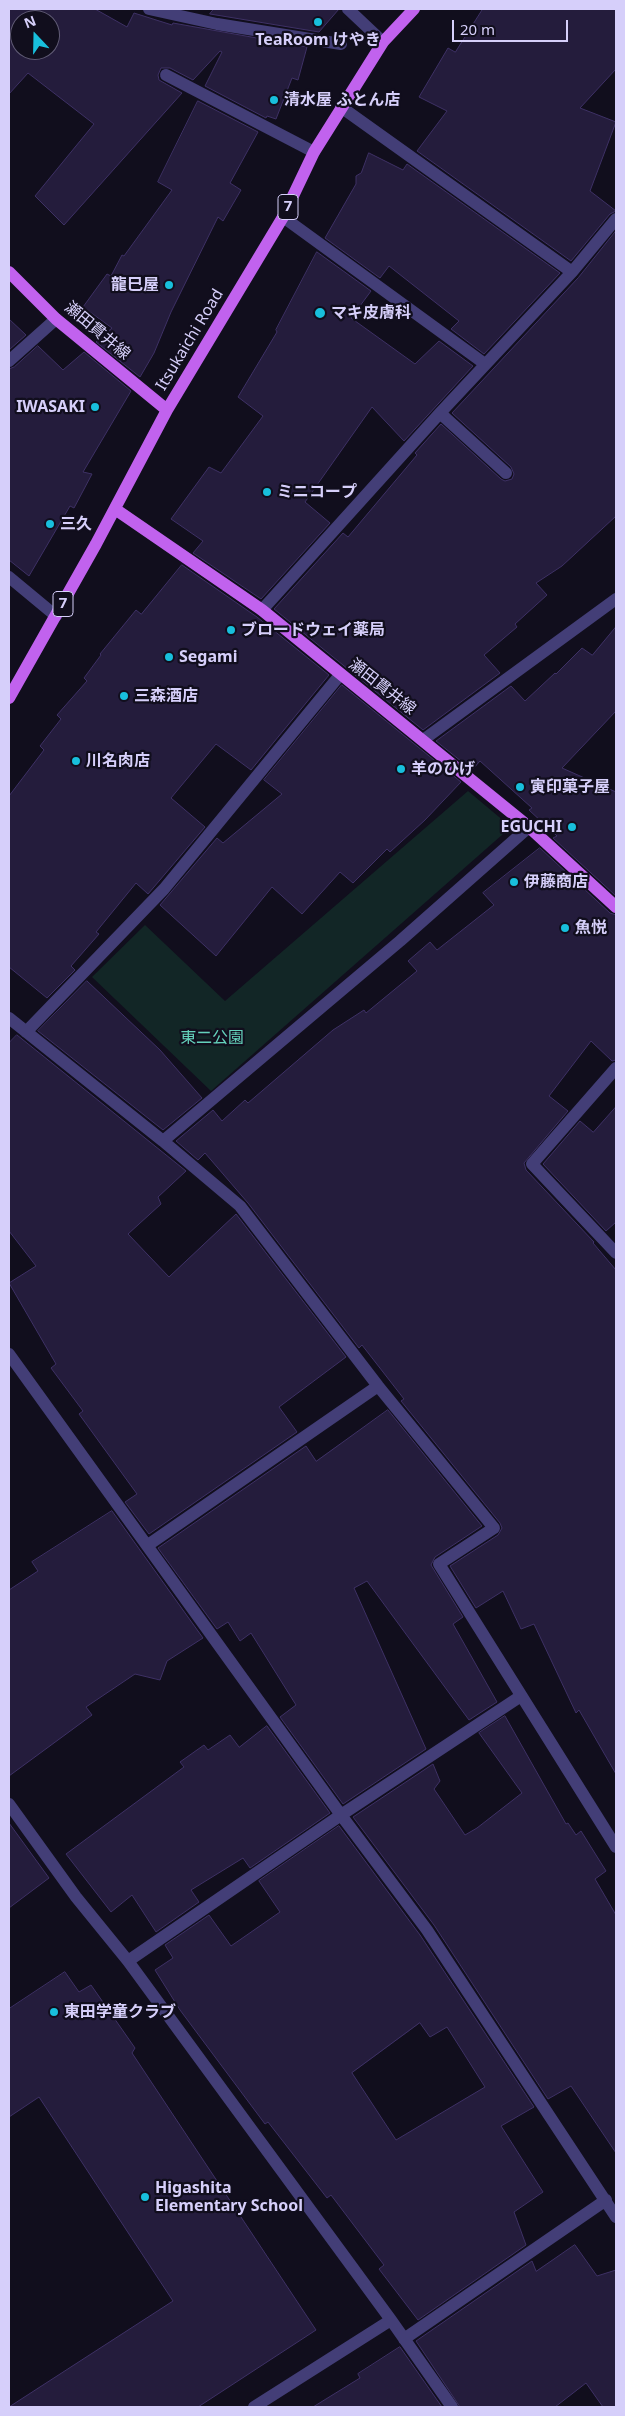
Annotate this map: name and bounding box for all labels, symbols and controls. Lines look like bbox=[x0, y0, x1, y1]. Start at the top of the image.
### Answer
north arrow bbox=[10, 10, 60, 60]
scale bar bbox=[455, 10, 571, 42]
text: N bbox=[21, 11, 39, 32]
marker: TeaRoom けやき bbox=[312, 16, 324, 28]
text: 20 m bbox=[460, 19, 495, 39]
place label: TeaRoom けやき bbox=[255, 30, 381, 50]
place label: 清水屋 ふとん店 bbox=[284, 90, 400, 110]
marker: 清水屋 ふとん店 bbox=[268, 94, 280, 106]
road number: 7 bbox=[278, 194, 298, 220]
place label: 龍巳屋 bbox=[111, 275, 159, 295]
marker: 龍巳屋 bbox=[163, 279, 175, 291]
street label: Itsukaichi Road bbox=[152, 286, 228, 394]
street label: 瀬田貫井線 bbox=[60, 298, 134, 364]
place label: マキ皮膚科 bbox=[331, 303, 411, 323]
marker: マキ皮膚科 bbox=[313, 306, 327, 320]
place label: IWASAKI bbox=[16, 397, 85, 417]
marker: IWASAKI bbox=[89, 401, 101, 413]
place label: ミニコープ bbox=[277, 482, 357, 502]
marker: ミニコープ bbox=[261, 486, 273, 498]
place label: 三久 bbox=[60, 514, 92, 534]
marker: 三久 bbox=[44, 518, 56, 530]
road number: 7 bbox=[53, 592, 73, 616]
place label: ブロードウェイ薬局 bbox=[241, 620, 385, 640]
marker: ブロードウェイ薬局 bbox=[225, 624, 237, 636]
place label: Segami bbox=[179, 647, 237, 667]
marker: Segami bbox=[163, 651, 175, 663]
street label: 瀬田貫井線 bbox=[345, 655, 419, 719]
place label: 三森酒店 bbox=[134, 686, 198, 706]
marker: 三森酒店 bbox=[118, 690, 130, 702]
place label: 川名肉店 bbox=[86, 751, 150, 771]
marker: 川名肉店 bbox=[70, 755, 82, 767]
place label: 羊のひげ bbox=[411, 759, 475, 779]
marker: 羊のひげ bbox=[395, 763, 407, 775]
place label: 寅印菓子屋 bbox=[530, 777, 610, 797]
marker: 寅印菓子屋 bbox=[514, 781, 526, 793]
place label: EGUCHI bbox=[501, 817, 562, 837]
marker: EGUCHI bbox=[566, 821, 578, 833]
place label: 伊藤商店 bbox=[524, 872, 588, 892]
marker: 伊藤商店 bbox=[508, 876, 520, 888]
place label: 魚悦 bbox=[575, 918, 607, 938]
marker: 魚悦 bbox=[559, 922, 571, 934]
park label: 東二公園 bbox=[180, 1028, 244, 1048]
place label: 東田学童クラブ bbox=[64, 2002, 176, 2022]
marker: 東田学童クラブ bbox=[48, 2006, 60, 2018]
place label: Higashita Elementary School bbox=[155, 2178, 303, 2216]
marker: Higashita Elementary School bbox=[139, 2191, 151, 2203]

